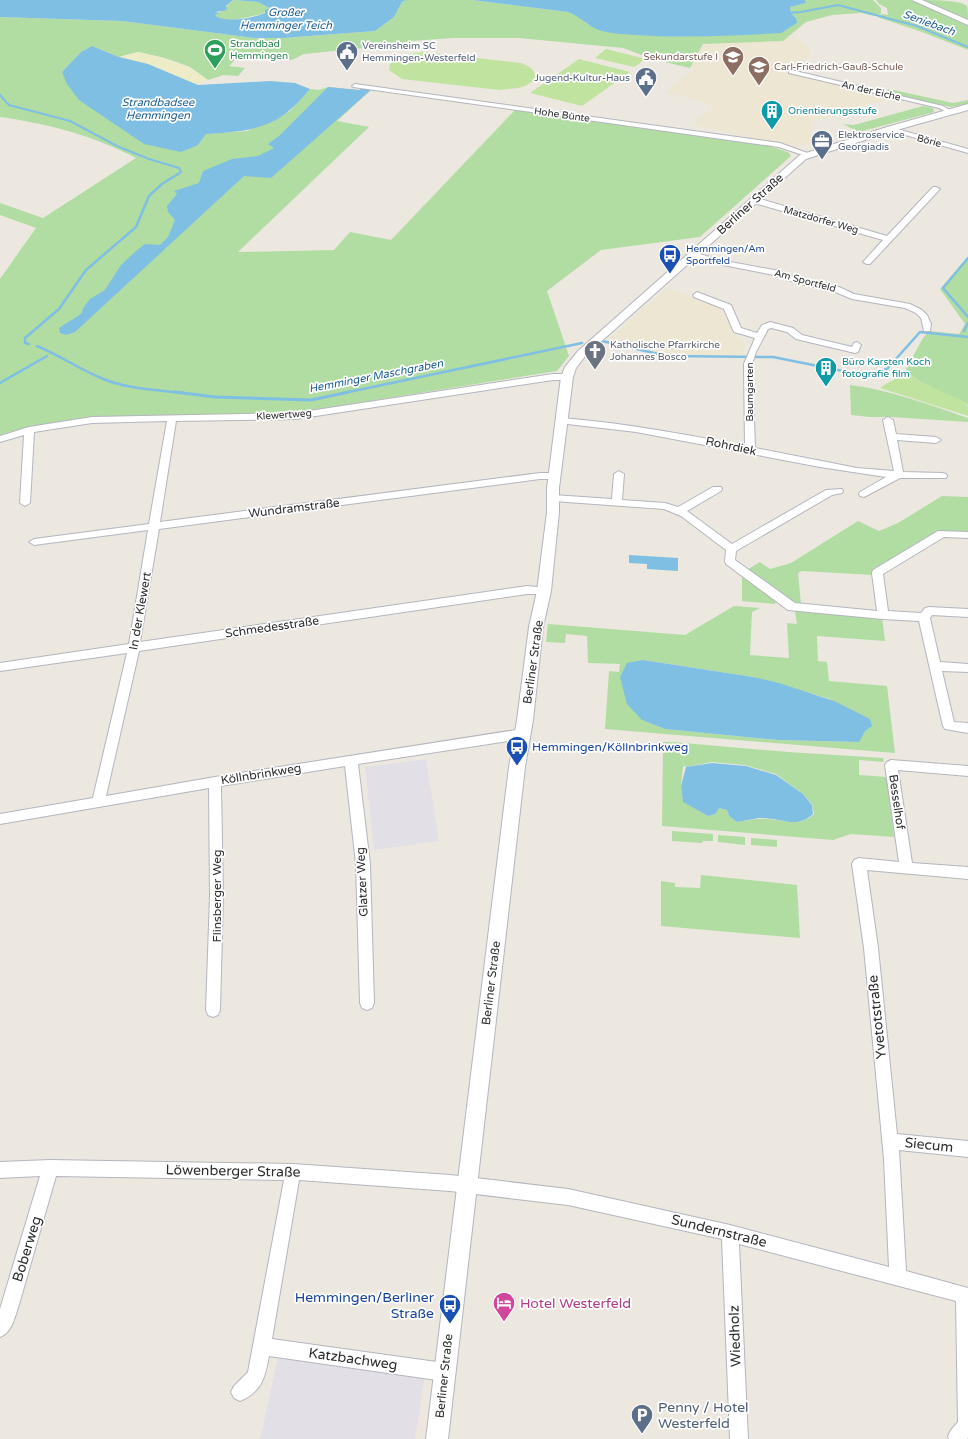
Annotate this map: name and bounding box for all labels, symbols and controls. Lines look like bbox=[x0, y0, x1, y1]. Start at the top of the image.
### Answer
water label: Großer Hemminger Teich bbox=[240, 6, 332, 32]
water label: Seniebach bbox=[901, 8, 957, 39]
sports icon: Strandbad Hemmingen bbox=[202, 37, 228, 70]
place label: Strandbad Hemmingen bbox=[230, 38, 288, 62]
public building icon: Vereinsheim SC Hemmingen-Westerfeld bbox=[334, 39, 360, 72]
place label: Vereinsheim SC Hemmingen-Westerfeld bbox=[362, 40, 475, 64]
school or university icon: Sekundarstufe I bbox=[720, 44, 746, 77]
place label: Sekundarstufe I bbox=[643, 51, 718, 63]
school or university icon: Carl-Friedrich-Gauß-Schule bbox=[746, 54, 772, 87]
place label: Carl-Friedrich-Gauß-Schule bbox=[774, 61, 904, 73]
public building icon: Jugend-Kultur-Haus bbox=[633, 65, 659, 98]
place label: Jugend-Kultur-Haus bbox=[534, 72, 630, 84]
street label: An der Eiche bbox=[840, 78, 902, 104]
water label: Strandbadsee Hemmingen bbox=[122, 96, 195, 122]
building icon: Orientierungsstufe bbox=[759, 98, 785, 131]
street label: Hohe Bünte bbox=[533, 105, 591, 125]
place label: Orientierungsstufe bbox=[788, 105, 877, 117]
office icon: Elektroservice Georgiadis bbox=[809, 128, 835, 161]
place label: Elektroservice Georgiadis bbox=[838, 129, 905, 153]
street label: Börie bbox=[915, 132, 943, 150]
street label: Berliner Straße bbox=[714, 170, 786, 237]
street label: Matzdorfer Weg bbox=[782, 204, 860, 236]
bus stop icon: Hemmingen/Am Sportfeld bbox=[657, 242, 683, 275]
place label: Hemmingen/Am Sportfeld bbox=[686, 243, 765, 267]
street label: Am Sportfeld bbox=[773, 267, 837, 295]
church icon: Katholische Pfarrkirche Johannes Bosco bbox=[582, 338, 608, 371]
place label: Katholische Pfarrkirche Johannes Bosco bbox=[610, 339, 720, 363]
building icon: Büro Karsten Koch fotografie film bbox=[813, 355, 839, 388]
place label: Büro Karsten Koch fotografie film bbox=[842, 356, 931, 380]
water label: Hemminger Maschgraben bbox=[308, 357, 444, 395]
street label: Baumgarten bbox=[744, 362, 756, 422]
street label: Klewertweg bbox=[256, 407, 312, 423]
street label: Rohrdiek bbox=[704, 434, 758, 458]
street label: Wundramstraße bbox=[248, 495, 341, 521]
street label: In der Klewert bbox=[126, 570, 154, 651]
street label: Schmedesstraße bbox=[224, 613, 320, 641]
street label: Berliner Straße bbox=[520, 619, 546, 705]
bus stop icon: Hemmingen/Köllnbrinkweg bbox=[504, 734, 530, 767]
place label: Hemmingen/Köllnbrinkweg bbox=[532, 740, 688, 754]
street label: Köllnbrinkweg bbox=[220, 761, 302, 787]
street label: Besselhof bbox=[886, 774, 908, 831]
street label: Glatzer Weg bbox=[353, 847, 371, 917]
street label: Flinsberger Weg bbox=[210, 849, 224, 943]
street label: Berliner Straße bbox=[479, 940, 503, 1026]
street label: Yvetotstraße bbox=[864, 974, 890, 1060]
street label: Siecum bbox=[904, 1134, 954, 1156]
street label: Löwenberger Straße bbox=[165, 1161, 301, 1181]
street label: Sundernstraße bbox=[669, 1211, 769, 1251]
street label: Boberweg bbox=[9, 1214, 45, 1284]
place label: Hemmingen/Berliner Straße bbox=[295, 1289, 435, 1322]
hotel icon: Hotel Westerfeld bbox=[491, 1290, 517, 1323]
bus stop icon: Hemmingen/Berliner Straße bbox=[437, 1292, 463, 1325]
place label: Hotel Westerfeld bbox=[520, 1295, 631, 1312]
street label: Wiedholz bbox=[725, 1305, 745, 1367]
street label: Berliner Straße bbox=[433, 1333, 455, 1419]
street label: Katzbachweg bbox=[307, 1344, 399, 1374]
place label: Penny / Hotel Westerfeld bbox=[658, 1399, 749, 1432]
parking icon: Penny / Hotel Westerfeld bbox=[629, 1402, 655, 1435]

